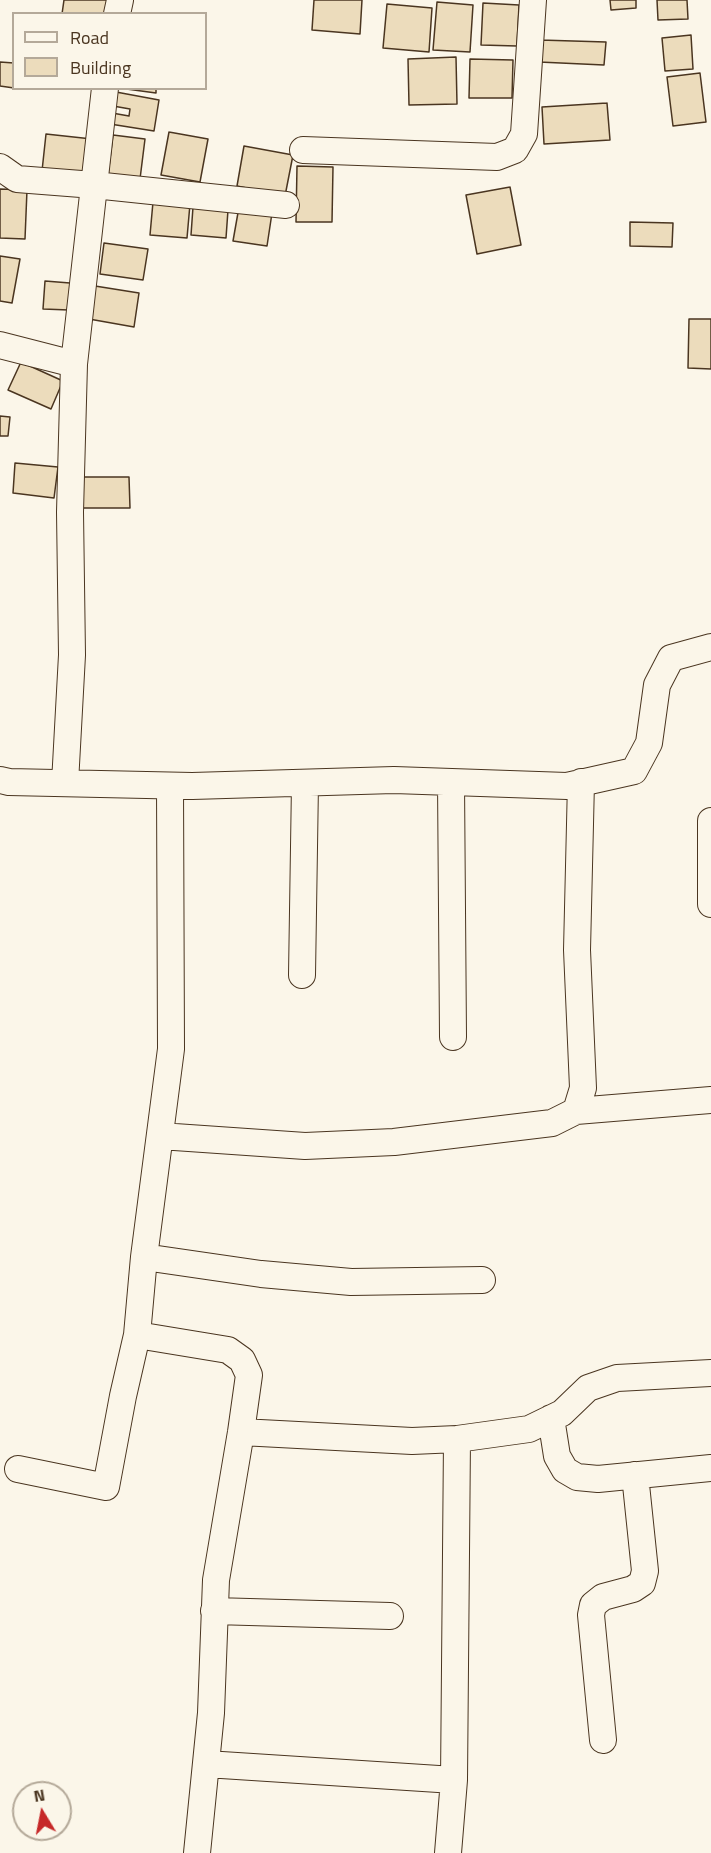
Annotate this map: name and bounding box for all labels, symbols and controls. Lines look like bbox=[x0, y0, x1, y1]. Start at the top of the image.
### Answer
legend bbox=[12, 12, 207, 90]
text: Road bbox=[70, 24, 109, 51]
text: Building bbox=[70, 54, 131, 81]
north arrow bbox=[12, 1781, 72, 1841]
text: N bbox=[32, 1782, 47, 1808]

